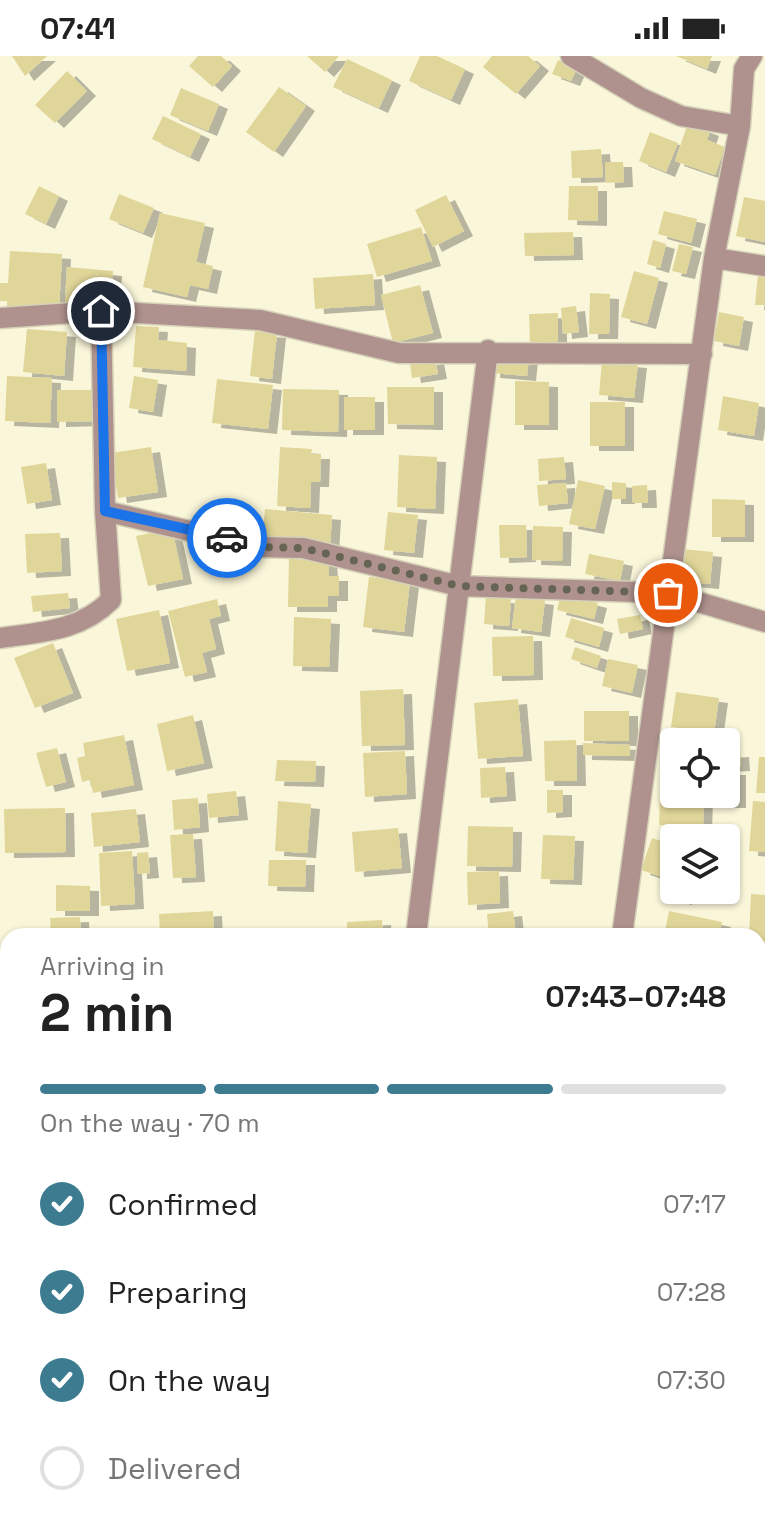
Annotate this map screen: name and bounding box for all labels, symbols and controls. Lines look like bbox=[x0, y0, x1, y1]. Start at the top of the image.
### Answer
text: 07:41 bbox=[40, 9, 116, 48]
pin bbox=[67, 277, 135, 345]
icon: home bbox=[79, 289, 123, 333]
courier bbox=[187, 498, 267, 578]
icon: car bbox=[205, 516, 249, 560]
pin bbox=[634, 559, 702, 627]
icon: bag bbox=[646, 571, 690, 615]
map controls bbox=[660, 728, 740, 904]
button: locate bbox=[660, 728, 740, 808]
button: layers bbox=[660, 824, 740, 904]
text: Arriving in bbox=[40, 949, 164, 983]
text: 07:43–07:48 bbox=[545, 977, 726, 1016]
text: 2 min bbox=[40, 980, 174, 1046]
text: On the way · 70 m bbox=[40, 1106, 260, 1140]
icon: check bbox=[40, 1182, 84, 1226]
text: Confirmed bbox=[108, 1185, 258, 1224]
text: 07:17 bbox=[663, 1187, 726, 1221]
icon: check bbox=[40, 1270, 84, 1314]
text: Preparing bbox=[108, 1273, 247, 1312]
text: 07:28 bbox=[657, 1275, 726, 1309]
icon: check bbox=[40, 1358, 84, 1402]
text: On the way bbox=[108, 1361, 271, 1400]
text: 07:30 bbox=[656, 1363, 726, 1397]
text: Delivered bbox=[108, 1449, 242, 1488]

